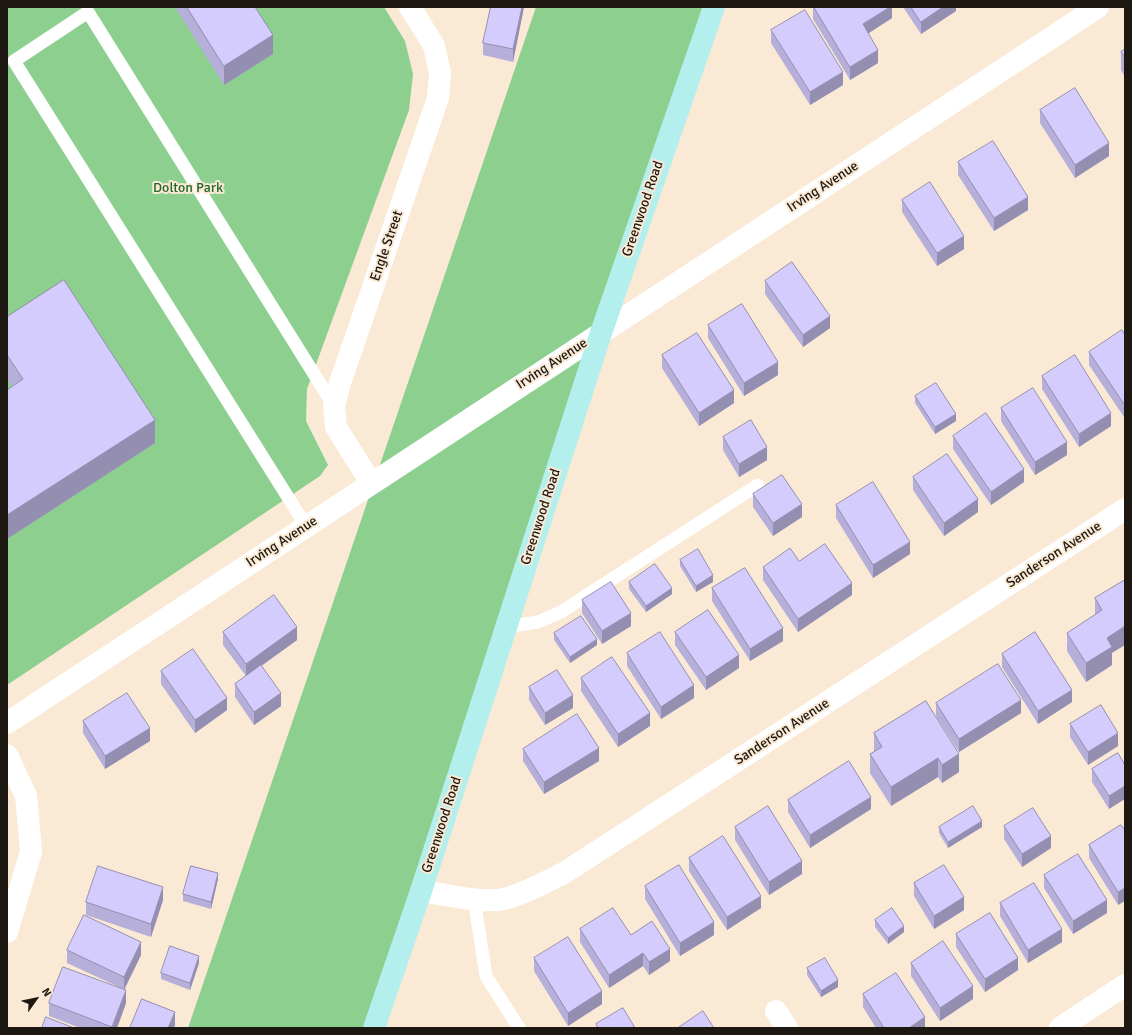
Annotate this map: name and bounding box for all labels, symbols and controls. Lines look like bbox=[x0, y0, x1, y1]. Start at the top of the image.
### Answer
street label: Irving Avenue bbox=[784, 158, 862, 216]
street label: Greenwood Road bbox=[619, 159, 667, 259]
park label: Dolton Park bbox=[153, 180, 223, 196]
street label: Engle Street bbox=[367, 209, 407, 283]
street label: Irving Avenue bbox=[513, 335, 591, 393]
street label: Greenwood Road bbox=[518, 467, 564, 567]
street label: Irving Avenue bbox=[243, 513, 321, 571]
street label: Sanderson Avenue bbox=[1003, 518, 1105, 592]
street label: Sanderson Avenue bbox=[731, 695, 833, 769]
street label: Greenwood Road bbox=[419, 775, 465, 875]
north arrow bbox=[16, 979, 56, 1019]
text: N bbox=[39, 985, 54, 999]

